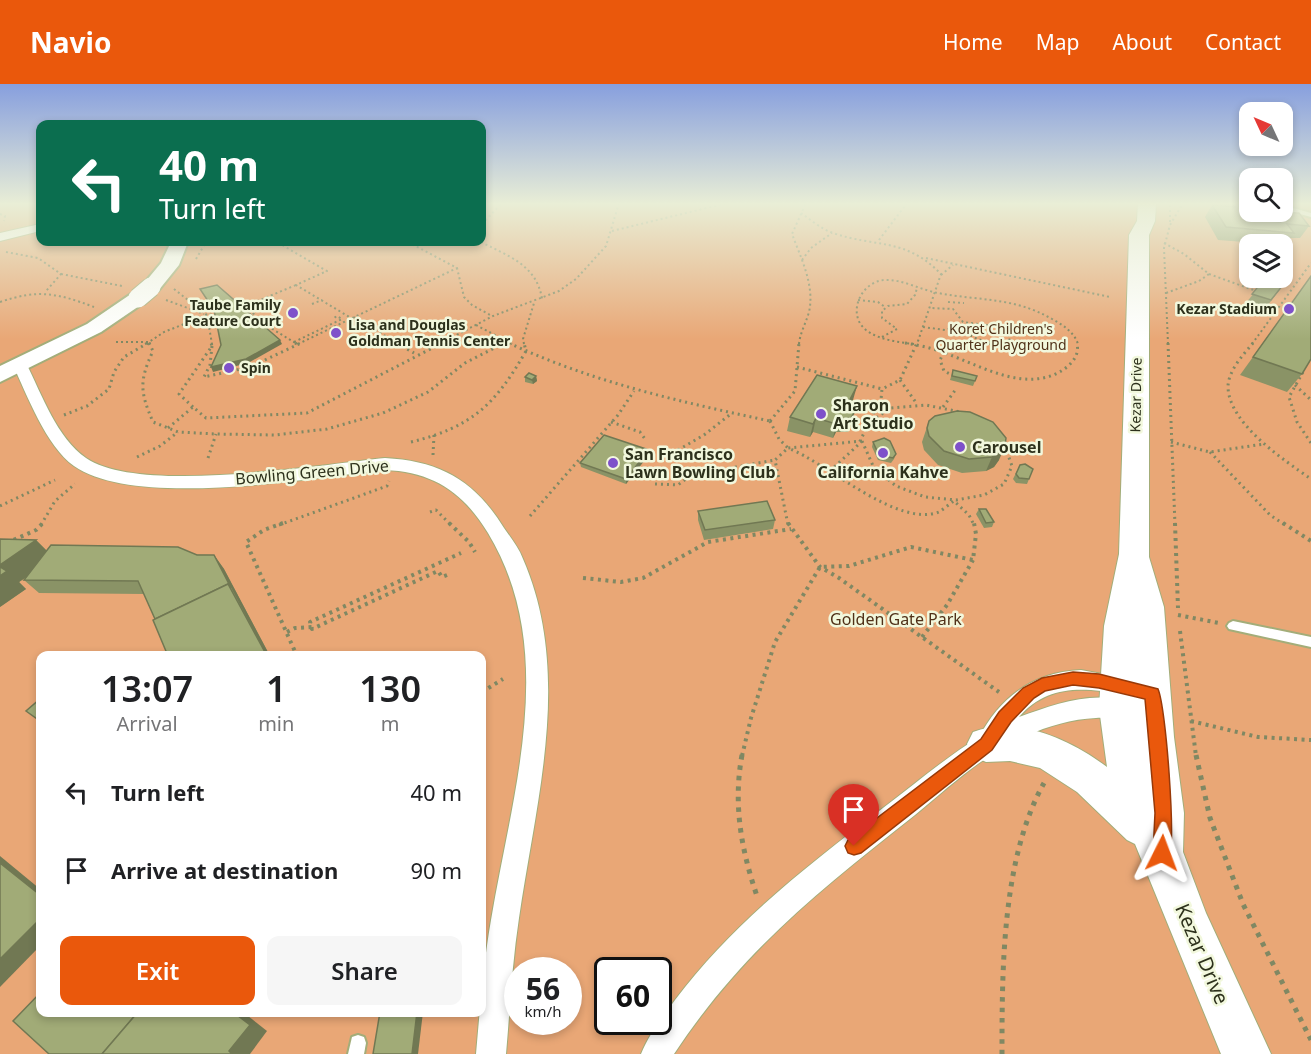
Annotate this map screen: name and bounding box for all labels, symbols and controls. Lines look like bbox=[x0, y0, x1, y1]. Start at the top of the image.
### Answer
text: Navio bbox=[30, 23, 111, 61]
text: Home bbox=[943, 28, 1003, 56]
text: Map bbox=[1036, 28, 1079, 56]
text: About bbox=[1112, 28, 1172, 56]
text: Contact bbox=[1205, 28, 1281, 56]
north arrow bbox=[1239, 102, 1293, 156]
map controls bbox=[1239, 102, 1293, 288]
text: 40 m bbox=[159, 136, 259, 193]
icon: left bbox=[60, 144, 138, 222]
button: search bbox=[1239, 168, 1293, 222]
text: Turn left bbox=[159, 190, 265, 227]
button: layers bbox=[1239, 234, 1293, 288]
place label: Taube Family Feature Court bbox=[184, 295, 281, 330]
place label: Kezar Stadium bbox=[1176, 299, 1277, 318]
marker: Kezar Stadium bbox=[1282, 302, 1296, 316]
marker: Taube Family Feature Court bbox=[286, 306, 300, 320]
place label: Lisa and Douglas Goldman Tennis Center bbox=[348, 315, 511, 350]
park label: Koret Children's Quarter Playground bbox=[935, 319, 1067, 354]
marker: Lisa and Douglas Goldman Tennis Center bbox=[329, 326, 343, 340]
street label: Kezar Drive bbox=[1125, 357, 1146, 433]
place label: Spin bbox=[241, 358, 271, 377]
marker: Spin bbox=[222, 361, 236, 375]
place label: Sharon Art Studio bbox=[833, 394, 913, 434]
marker: Sharon Art Studio bbox=[814, 407, 828, 421]
place label: Carousel bbox=[972, 436, 1041, 458]
marker: Carousel bbox=[953, 440, 967, 454]
place label: San Francisco Lawn Bowling Club bbox=[625, 443, 776, 483]
marker: California Kahve bbox=[876, 446, 890, 460]
street label: Bowling Green Drive bbox=[234, 454, 390, 490]
marker: San Francisco Lawn Bowling Club bbox=[606, 456, 620, 470]
place label: California Kahve bbox=[818, 461, 948, 483]
park label: Golden Gate Park bbox=[830, 608, 962, 630]
text: 13:07 bbox=[101, 664, 193, 713]
text: 1 bbox=[266, 664, 287, 713]
text: 130 bbox=[359, 664, 421, 713]
text: Arrival bbox=[117, 710, 178, 737]
text: min bbox=[258, 710, 294, 737]
text: m bbox=[381, 710, 400, 737]
icon: left bbox=[60, 776, 93, 809]
text: Turn left bbox=[111, 777, 205, 807]
text: 40 m bbox=[411, 777, 462, 807]
pin bbox=[828, 784, 879, 846]
icon: arrive bbox=[837, 793, 870, 826]
position arrow bbox=[1130, 821, 1194, 885]
icon: arrive bbox=[60, 854, 93, 887]
text: Arrive at destination bbox=[111, 855, 338, 885]
text: 90 m bbox=[411, 855, 462, 885]
street label: Kezar Drive bbox=[1169, 899, 1236, 1008]
button: Exit bbox=[60, 936, 255, 1005]
button: Share bbox=[267, 936, 462, 1005]
speed limit sign: 60 bbox=[594, 957, 672, 1035]
text: 56 bbox=[526, 968, 560, 1009]
text: km/h bbox=[525, 1001, 561, 1021]

